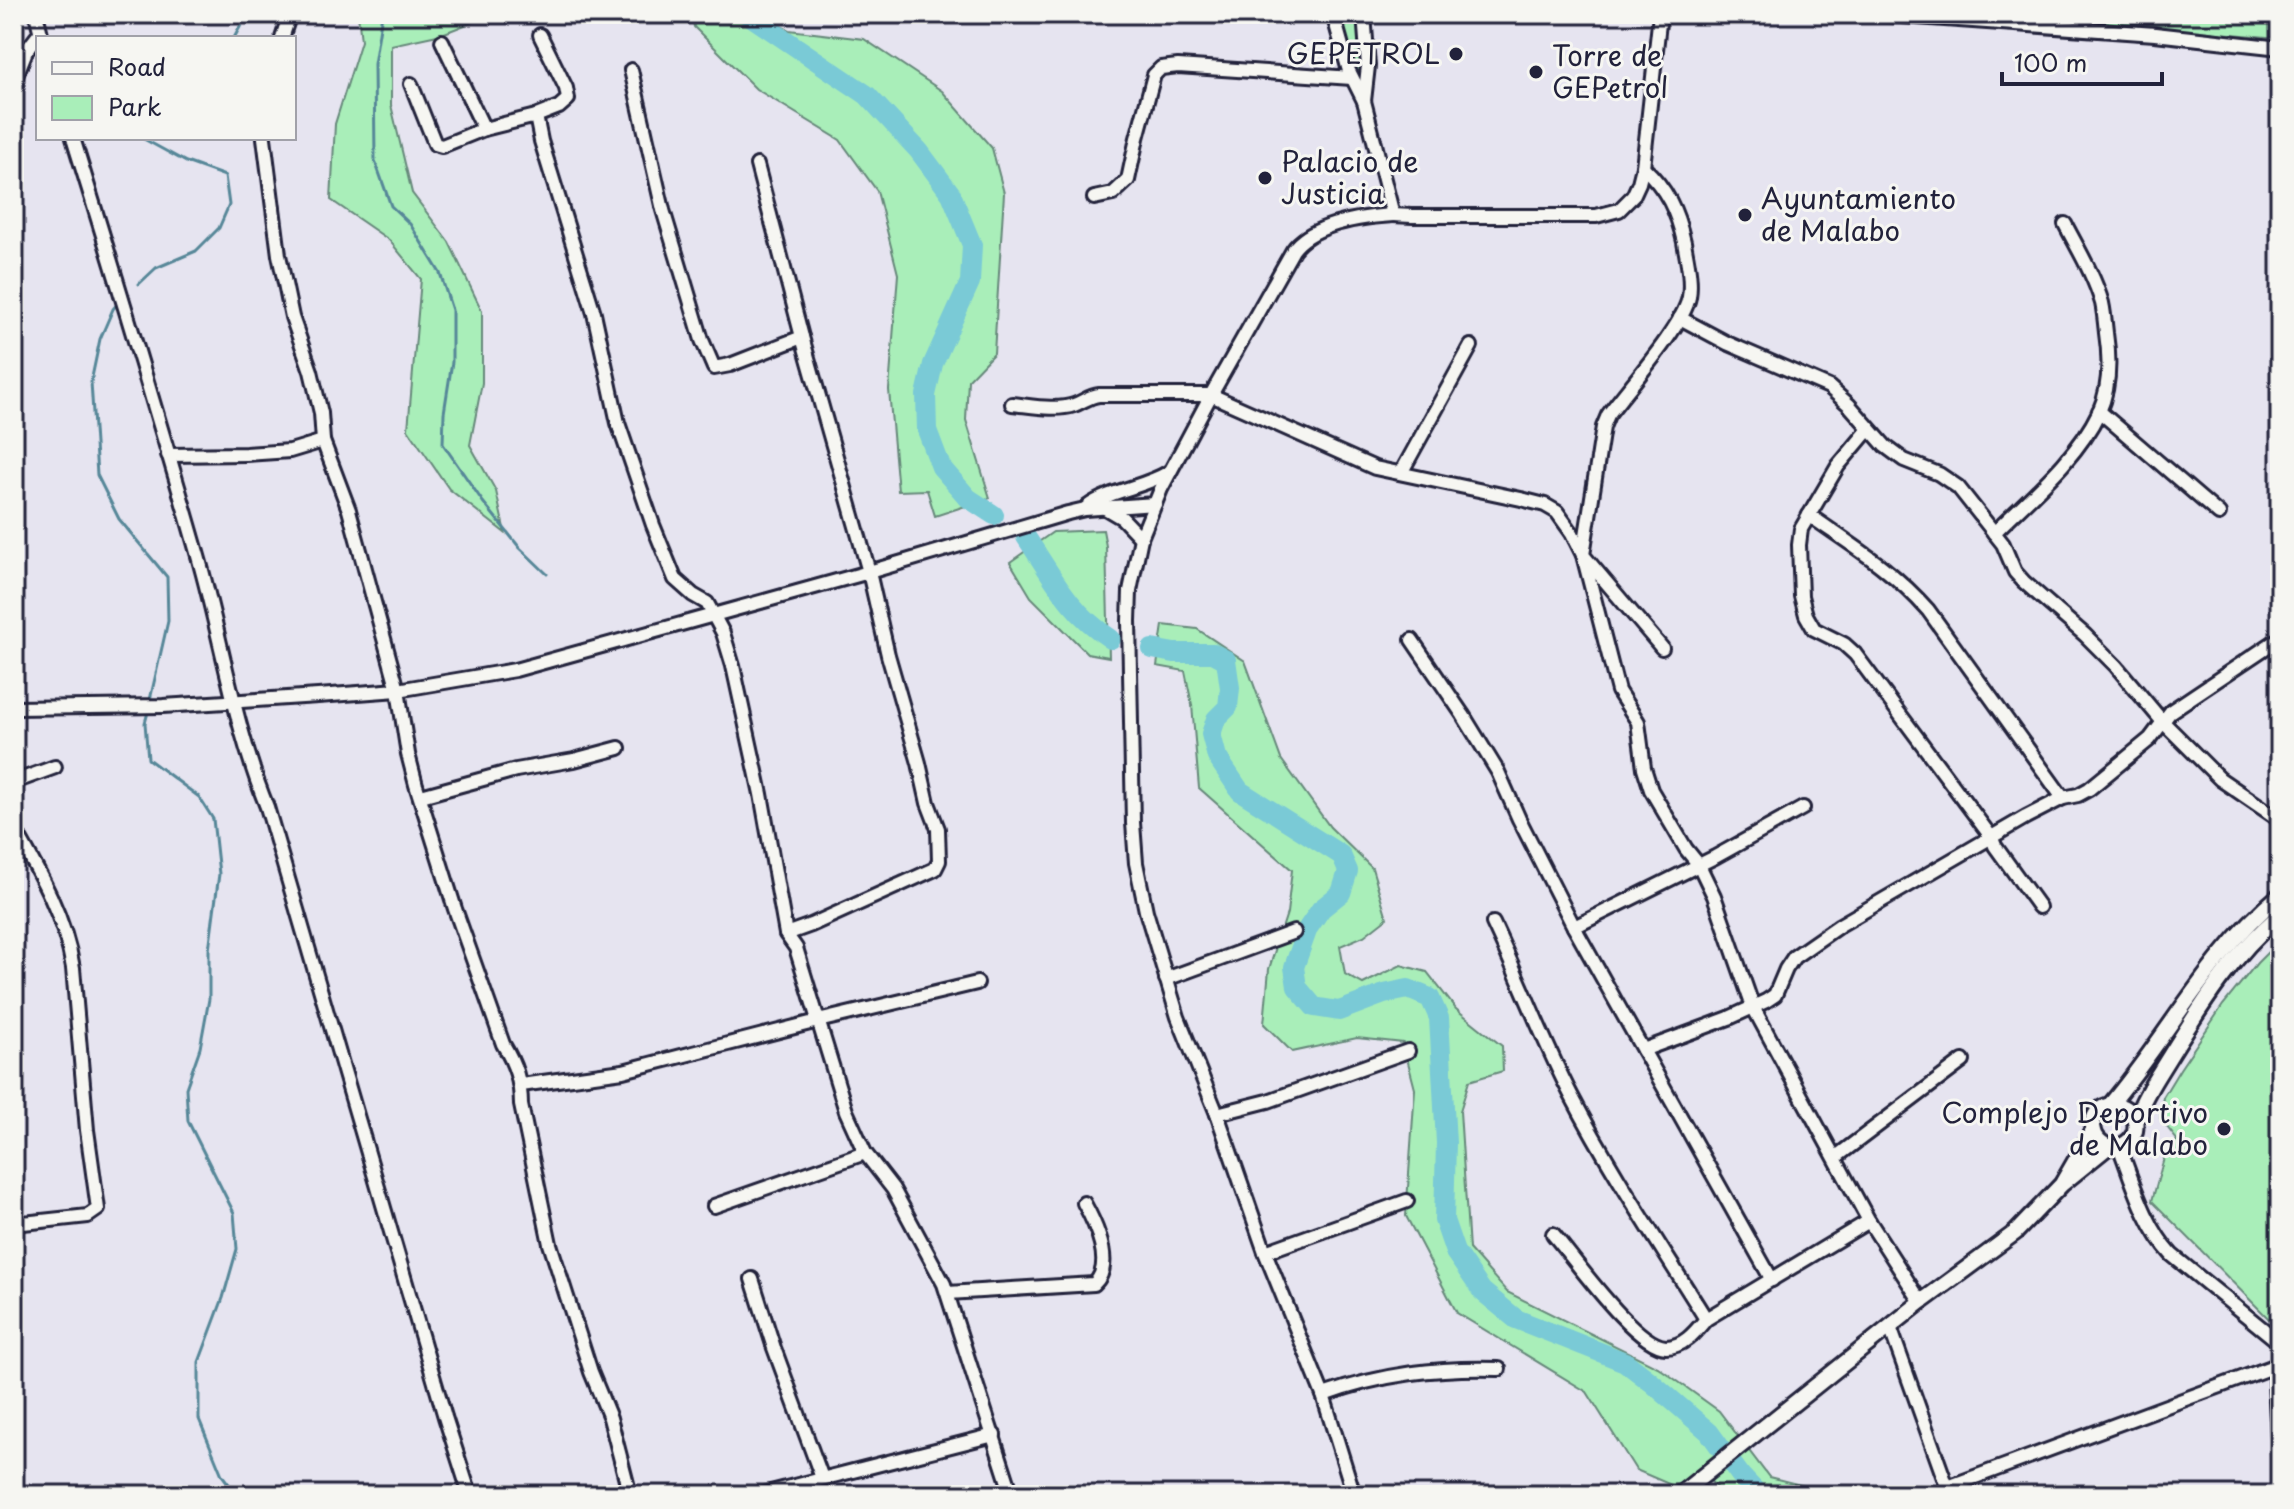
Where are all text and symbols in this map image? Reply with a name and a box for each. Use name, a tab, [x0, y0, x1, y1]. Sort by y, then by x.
place label: GEPETROL	[1287, 31, 1440, 74]
place label: Torre de GEPetrol	[1552, 33, 1668, 108]
legend	[36, 36, 296, 140]
scale bar	[2002, 36, 2162, 86]
text: 100 m	[2014, 44, 2087, 80]
marker: GEPETROL	[1447, 45, 1465, 63]
text: Road	[108, 48, 166, 84]
marker: Torre de GEPetrol	[1527, 63, 1545, 81]
text: Park	[108, 88, 162, 124]
place label: Palacio de Justicia	[1281, 139, 1419, 214]
marker: Palacio de Justicia	[1256, 169, 1274, 187]
place label: Ayuntamiento de Malabo	[1761, 176, 1956, 251]
marker: Ayuntamiento de Malabo	[1736, 206, 1754, 224]
place label: Complejo Deportivo de Malabo	[1941, 1090, 2208, 1165]
marker: Complejo Deportivo de Malabo	[2215, 1120, 2233, 1138]

